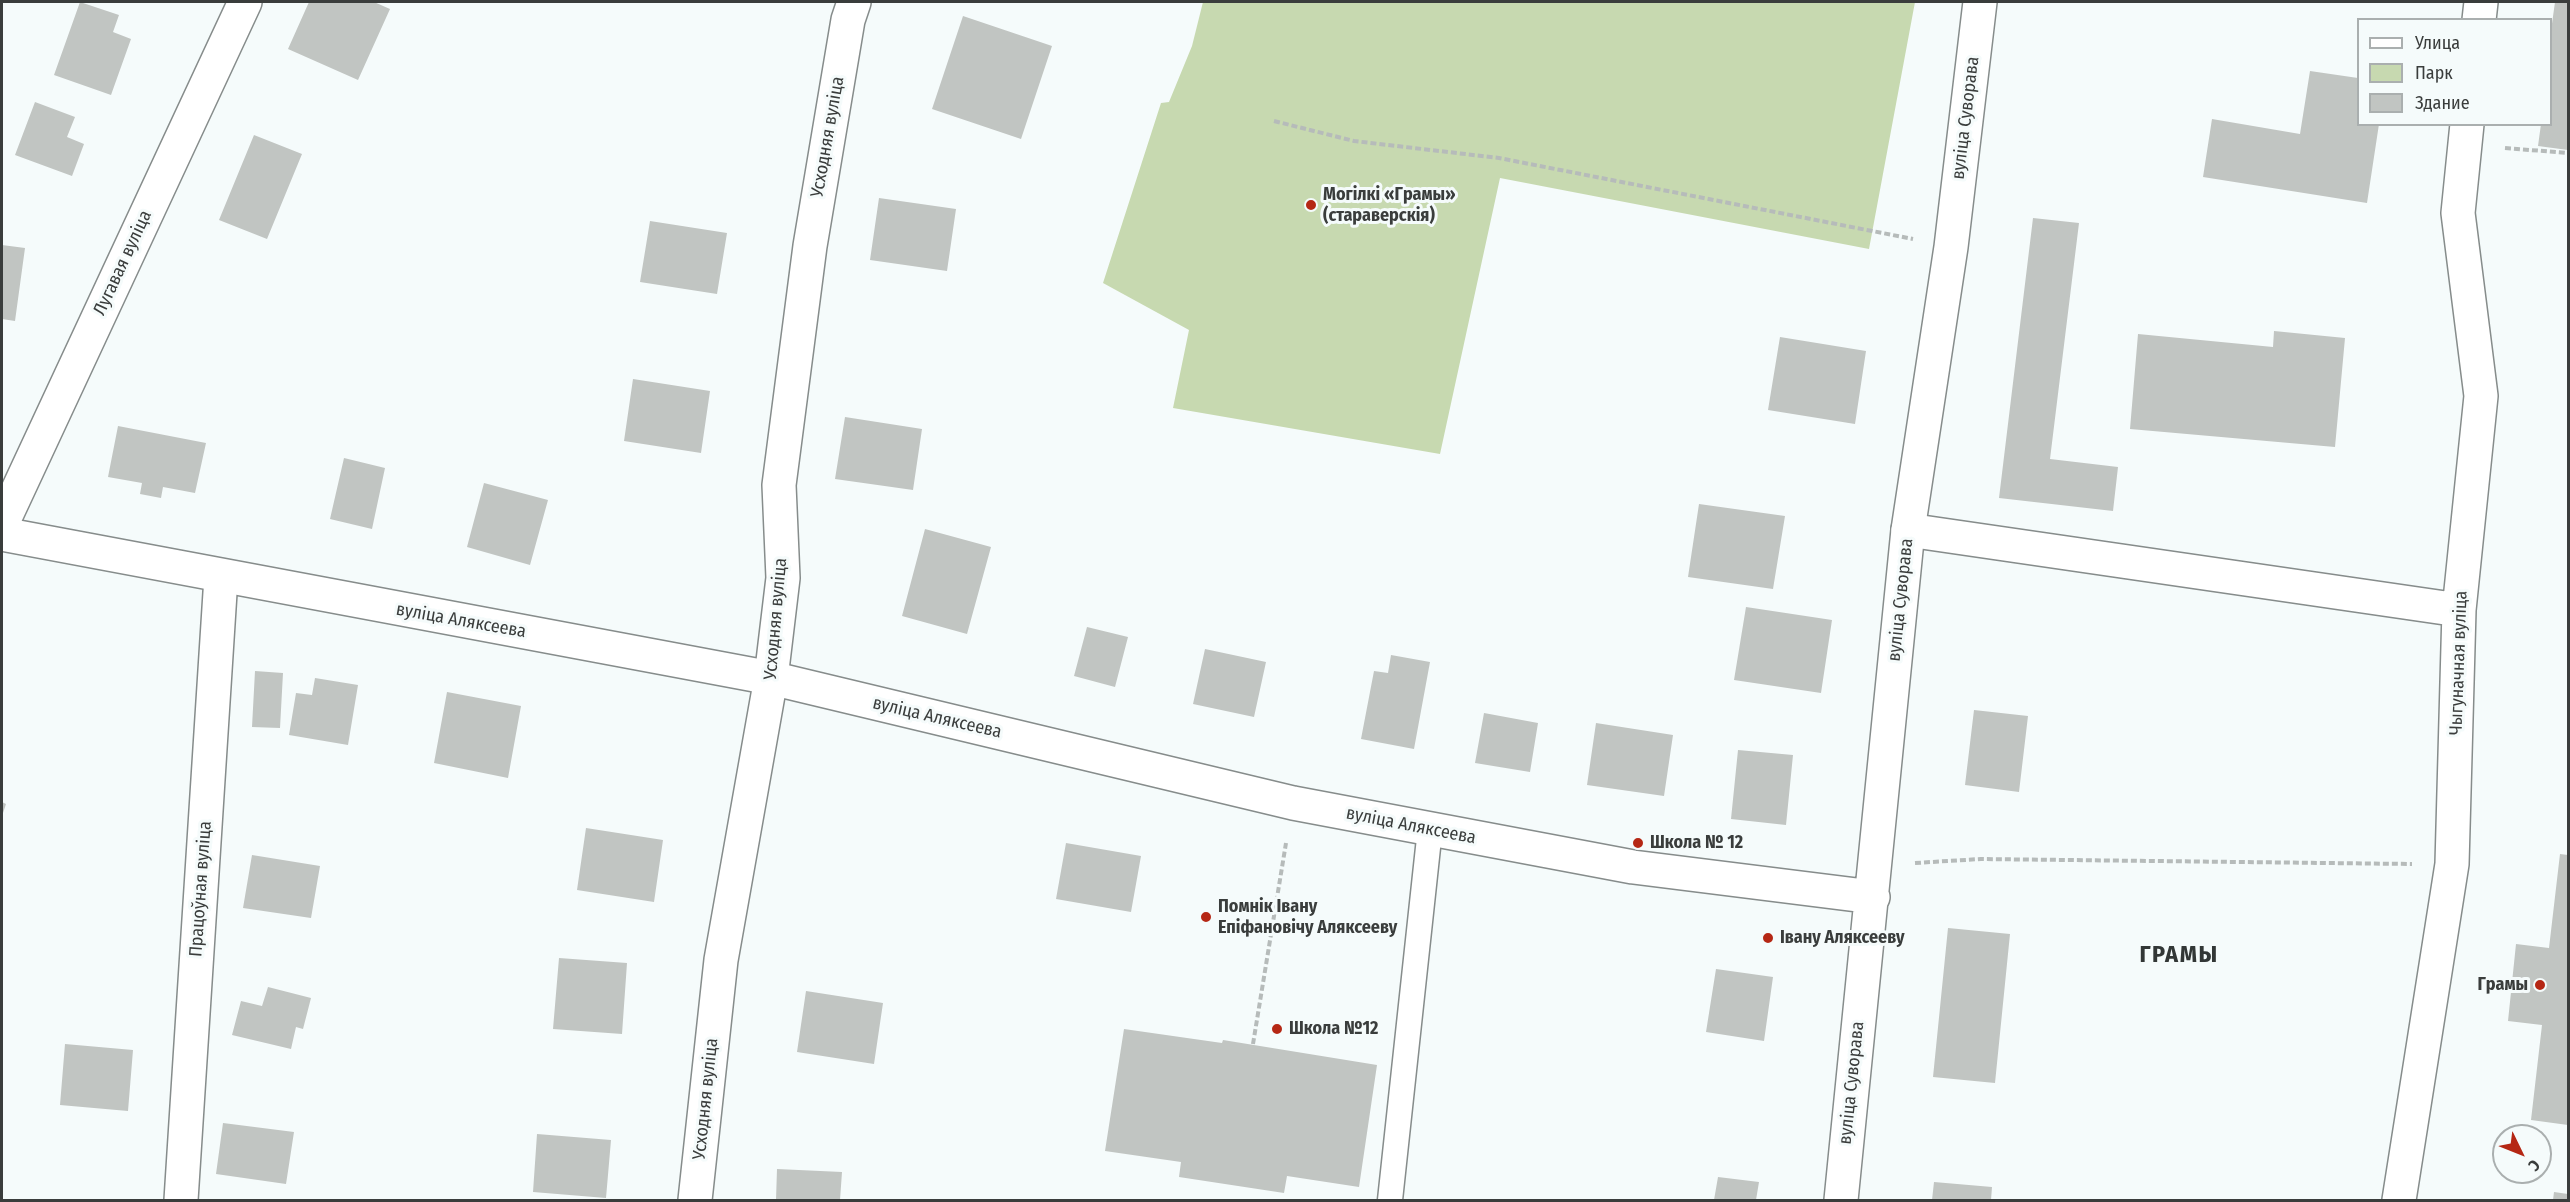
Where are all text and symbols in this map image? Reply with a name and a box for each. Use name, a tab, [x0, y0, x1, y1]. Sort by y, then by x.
legend	[2357, 18, 2552, 126]
text: Улица	[2415, 32, 2460, 54]
street label: вуліца Суворава	[1948, 55, 1984, 181]
text: Парк	[2415, 62, 2453, 84]
street label: Усходняя вуліца	[807, 75, 849, 199]
text: Здание	[2415, 92, 2470, 114]
place label: Могілкі «Грамы» (стараверскія)	[1323, 184, 1456, 226]
marker: Могілкі «Грамы» (стараверскія)	[1304, 198, 1318, 212]
street label: Лугавая вуліца	[89, 207, 157, 319]
street label: вуліца Суворава	[1884, 537, 1918, 663]
street label: Усходняя вуліца	[760, 557, 792, 681]
street label: Чыгуначная вуліца	[2446, 590, 2472, 736]
street label: вуліца Аляксеева	[394, 599, 528, 643]
street label: вуліца Аляксеева	[870, 693, 1004, 743]
street label: вуліца Аляксеева	[1344, 803, 1478, 849]
street label: Працоўная вуліца	[185, 820, 217, 958]
place label: Школа № 12	[1650, 832, 1743, 854]
marker: Школа № 12	[1631, 836, 1645, 850]
place label: Помнік Івану Епіфановічу Аляксееву	[1218, 896, 1397, 938]
marker: Помнік Івану Епіфановічу Аляксееву	[1199, 910, 1213, 924]
place label: Івану Аляксееву	[1780, 927, 1905, 949]
marker: Івану Аляксееву	[1761, 931, 1775, 945]
district label: ГРАМЫ	[2139, 941, 2219, 969]
place label: Грамы	[2478, 974, 2528, 996]
marker: Грамы	[2533, 978, 2547, 992]
place label: Школа №12	[1289, 1018, 1378, 1040]
street label: вуліца Суворава	[1835, 1020, 1869, 1146]
marker: Школа №12	[1270, 1022, 1284, 1036]
street label: Усходняя вуліца	[689, 1037, 723, 1161]
north arrow	[2492, 1124, 2552, 1184]
text: С	[2524, 1156, 2544, 1175]

